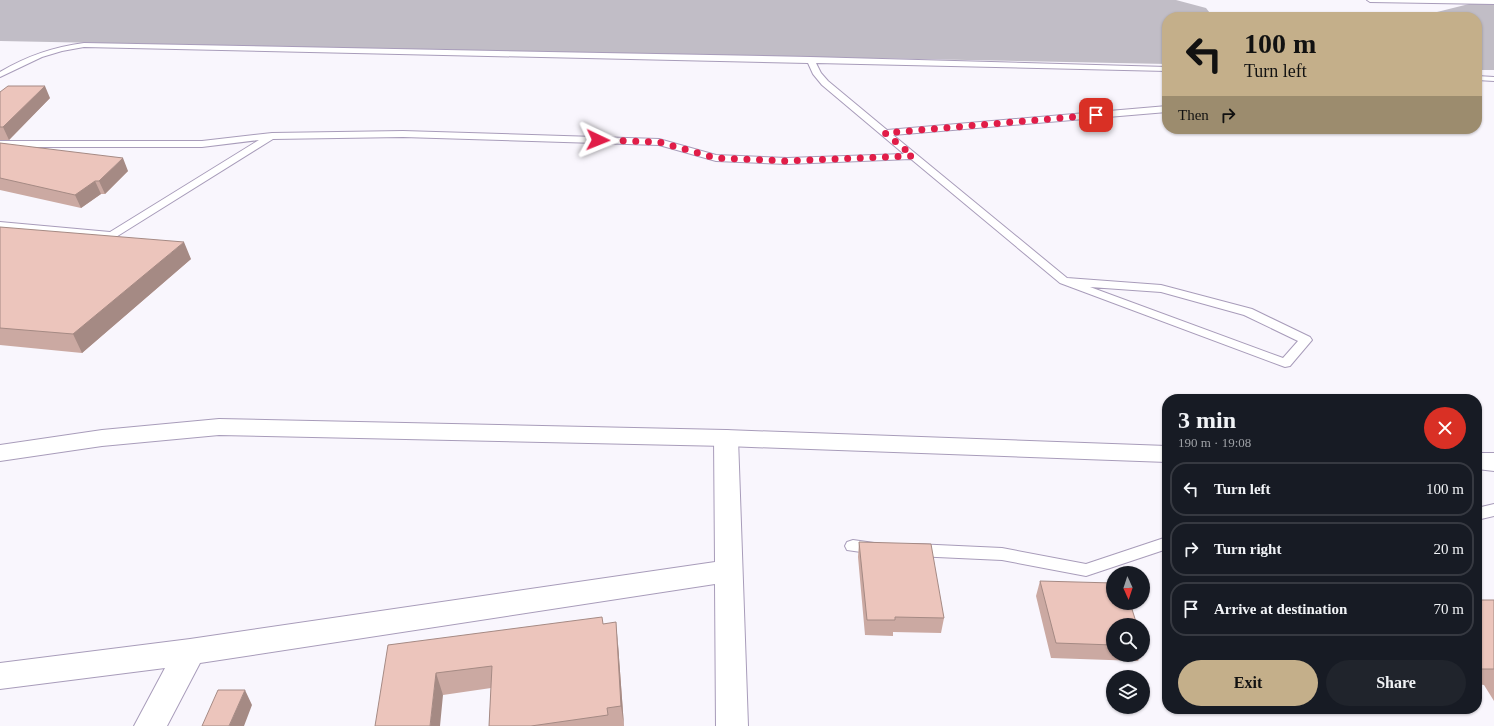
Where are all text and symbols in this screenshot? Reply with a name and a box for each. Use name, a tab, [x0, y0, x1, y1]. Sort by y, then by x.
icon: left	[1178, 28, 1230, 80]
text: 100 m	[1244, 28, 1316, 59]
text: Turn left	[1244, 61, 1307, 81]
pin	[1079, 98, 1113, 132]
icon: arrive	[1085, 104, 1107, 126]
icon: right	[1217, 104, 1239, 126]
text: Then	[1178, 107, 1209, 123]
position arrow	[577, 119, 619, 161]
text: 3 min	[1178, 407, 1236, 433]
button: close	[1424, 407, 1466, 449]
text: 190 m · 19:08	[1178, 435, 1251, 450]
icon: left	[1180, 478, 1202, 500]
text: Turn left	[1214, 481, 1271, 497]
text: 100 m	[1426, 481, 1464, 497]
icon: right	[1180, 538, 1202, 560]
text: Turn right	[1214, 541, 1281, 557]
text: 20 m	[1434, 541, 1464, 557]
north arrow	[1106, 566, 1150, 610]
map controls	[1106, 566, 1150, 714]
icon: arrive	[1180, 598, 1202, 620]
text: Arrive at destination	[1214, 601, 1347, 617]
text: 70 m	[1434, 601, 1464, 617]
button: search	[1106, 618, 1150, 662]
button: Exit	[1178, 660, 1318, 706]
button: Share	[1326, 660, 1466, 706]
button: layers	[1106, 670, 1150, 714]

